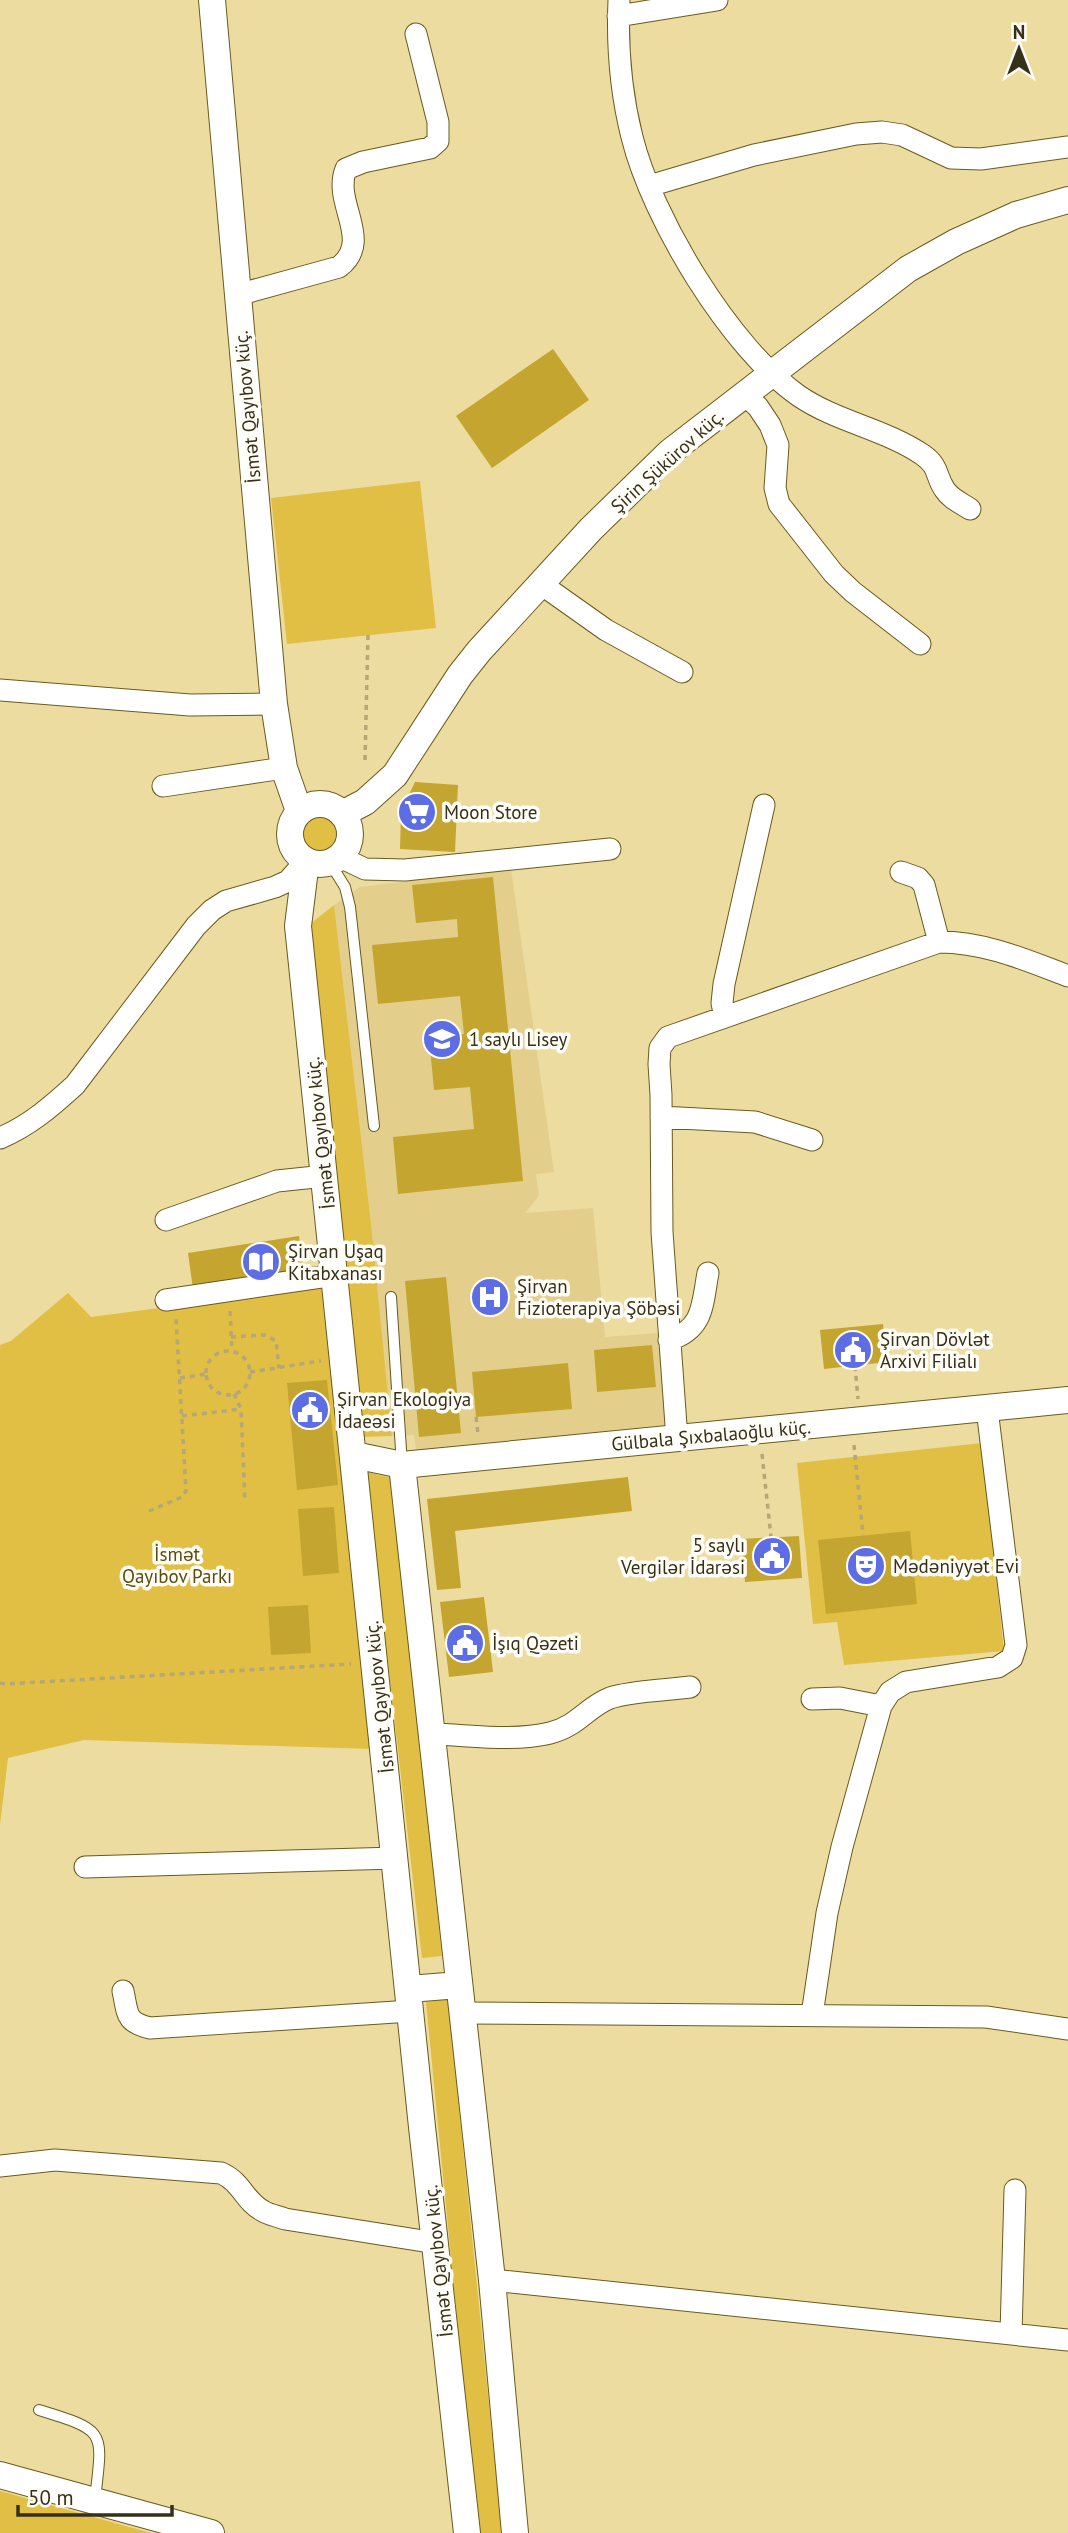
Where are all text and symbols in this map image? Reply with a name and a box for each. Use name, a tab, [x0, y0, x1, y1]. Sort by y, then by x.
north arrow	[984, 14, 1054, 84]
text: N	[1013, 20, 1025, 44]
street label: İsmət Qayıbov küç.	[228, 330, 266, 484]
street label: Şirin Şükürov küç.	[606, 404, 728, 518]
supermarket icon: Moon Store	[396, 791, 438, 833]
place label: Moon Store	[444, 800, 537, 824]
school or university icon: 1 saylı Lisey	[421, 1018, 463, 1060]
place label: 1 saylı Lisey	[469, 1027, 568, 1051]
street label: İsmət Qayıbov küç.	[300, 1056, 340, 1210]
place label: Şirvan Uşaq Kitabxanası	[288, 1239, 384, 1285]
library icon: Şirvan Uşaq Kitabxanası	[240, 1241, 282, 1283]
place label: Şirvan Fizioterapiya Şöbəsi	[517, 1274, 680, 1320]
hospital icon: Şirvan Fizioterapiya Şöbəsi	[469, 1276, 511, 1318]
place label: Şirvan Dövlət Arxivi Filialı	[880, 1327, 990, 1373]
public building icon: Şirvan Dövlət Arxivi Filialı	[832, 1329, 874, 1371]
place label: Şirvan Ekologiya İdaeəsi	[337, 1387, 471, 1433]
public building icon: Şirvan Ekologiya İdaeəsi	[289, 1389, 331, 1431]
street label: Gülbala Şıxbalaoğlu küç.	[610, 1414, 812, 1456]
place label: 5 saylı Vergilər İdarəsi	[620, 1533, 745, 1579]
public building icon: 5 saylı Vergilər İdarəsi	[751, 1535, 793, 1577]
park label: İsmət Qayıbov Parkı	[122, 1542, 232, 1588]
theatre icon: Mədəniyyət Evi	[845, 1545, 887, 1587]
place label: Mədəniyyət Evi	[893, 1554, 1019, 1578]
street label: İsmət Qayıbov küç.	[359, 1620, 399, 1774]
public building icon: İşıq Qəzeti	[444, 1622, 486, 1664]
place label: İşıq Qəzeti	[492, 1631, 579, 1655]
street label: İsmət Qayıbov küç.	[418, 2184, 458, 2338]
scale bar	[18, 2474, 172, 2518]
text: 50 m	[28, 2484, 74, 2511]

